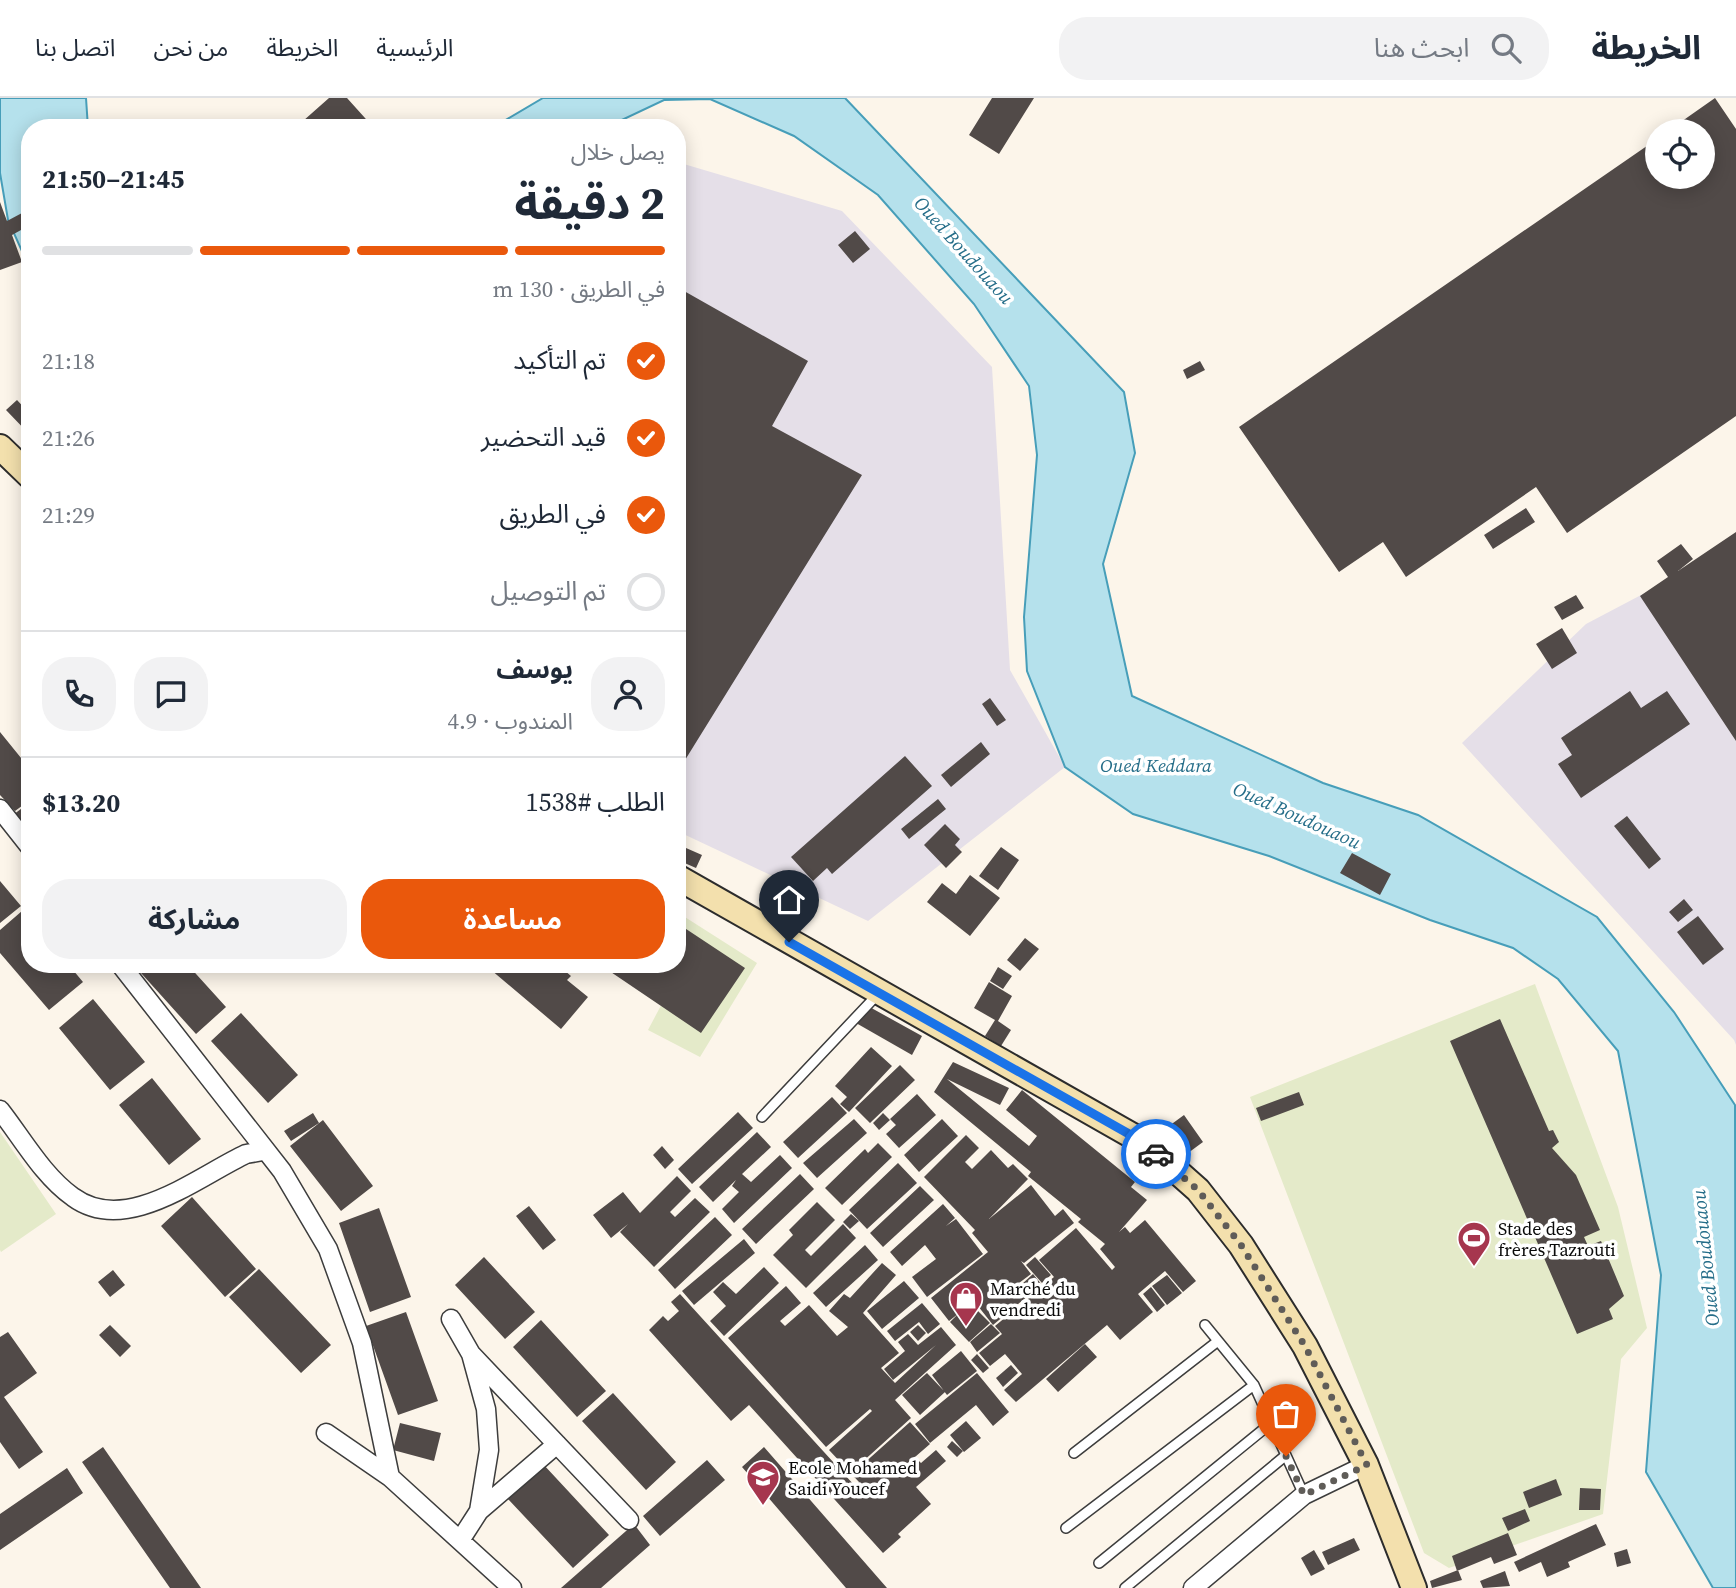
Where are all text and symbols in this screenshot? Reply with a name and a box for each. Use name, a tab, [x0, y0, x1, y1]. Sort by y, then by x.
search box	[1059, 17, 1549, 80]
text: الخريطة	[1591, 25, 1701, 70]
icon: search	[1487, 29, 1525, 67]
text: ابحث هنا	[1374, 30, 1469, 66]
text: اتصل بنا	[35, 31, 115, 64]
text: من نحن	[153, 31, 228, 64]
text: الخريطة	[266, 31, 338, 64]
text: الرئيسية	[376, 31, 454, 64]
map controls	[1645, 119, 1715, 189]
button: locate	[1645, 119, 1715, 189]
text: يصل خلال	[571, 136, 665, 168]
text: 21:45–21:50	[42, 161, 184, 197]
text: 2 دقيقة	[514, 171, 665, 234]
water label: Oued Boudouaou	[908, 190, 1020, 310]
text: في الطريق · 130 m	[493, 273, 665, 305]
text: تم التأكيد	[513, 342, 606, 378]
icon: check	[627, 342, 665, 380]
text: 21:18	[42, 345, 95, 377]
text: قيد التحضير	[481, 419, 606, 455]
icon: check	[627, 419, 665, 457]
text: 21:26	[42, 422, 95, 454]
text: في الطريق	[499, 496, 606, 532]
icon: check	[627, 496, 665, 534]
text: 21:29	[42, 499, 95, 531]
text: تم التوصيل	[490, 573, 606, 609]
text: يوسف	[496, 651, 573, 687]
button: phone	[42, 657, 116, 731]
button: chat	[134, 657, 208, 731]
button: person	[591, 657, 665, 731]
text: المندوب · 4.9	[447, 705, 573, 737]
water label: Oued Keddara	[1100, 752, 1212, 778]
water label: Oued Boudouaou	[1229, 775, 1365, 855]
text: الطلب #1538	[526, 784, 665, 820]
text: $13.20	[42, 785, 120, 821]
pin	[759, 870, 819, 942]
button: مشاركة	[42, 879, 347, 959]
button: مساعدة	[361, 879, 665, 959]
icon: home	[770, 881, 808, 919]
courier	[1121, 1119, 1191, 1189]
icon: car	[1137, 1135, 1175, 1173]
water label: Oued Boudouaou	[1685, 1188, 1725, 1328]
place label: Stade des frères Tazrouti	[1498, 1216, 1616, 1262]
sports icon: Stade des frères Tazrouti	[1455, 1219, 1493, 1268]
place label: Marché du vendredi	[990, 1276, 1076, 1322]
shop icon: Marché du vendredi	[947, 1279, 985, 1328]
pin	[1256, 1384, 1316, 1456]
icon: bag	[1267, 1395, 1305, 1433]
place label: Ecole Mohamed Saidi Youcef	[788, 1455, 917, 1501]
school or university icon: Ecole Mohamed Saidi Youcef	[744, 1458, 782, 1507]

